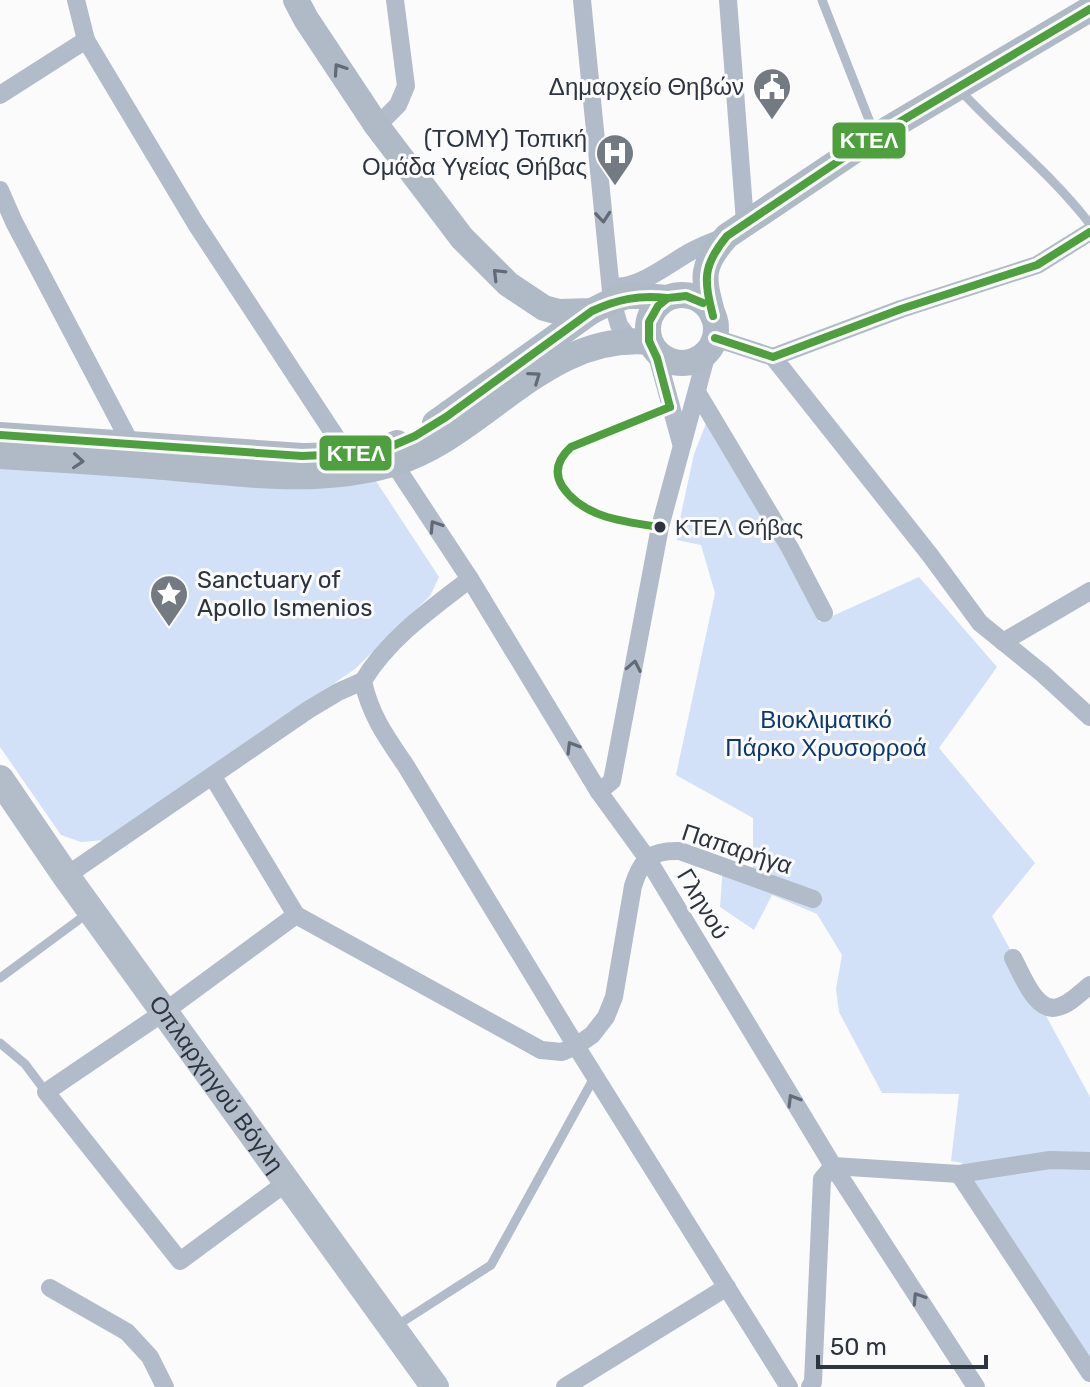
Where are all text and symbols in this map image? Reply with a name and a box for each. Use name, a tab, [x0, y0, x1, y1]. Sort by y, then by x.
one-way arrow	[334, 63, 349, 77]
public building icon: Δημαρχείο Θηβών	[751, 66, 793, 121]
place label: Δημαρχείο Θηβών	[549, 73, 744, 101]
line badge: ΚΤΕΛ	[831, 121, 907, 160]
place label: (ΤΟΜΥ) Τοπική Ομάδα Υγείας Θήβας	[362, 125, 587, 181]
text: ΚΤΕΛ	[840, 127, 899, 154]
hospital icon: (ΤΟΜΥ) Τοπική Ομάδα Υγείας Θήβας	[594, 132, 636, 187]
one-way arrow	[594, 211, 611, 224]
one-way arrow	[493, 269, 507, 283]
one-way arrow	[527, 372, 541, 387]
line badge: ΚΤΕΛ	[318, 434, 393, 472]
text: ΚΤΕΛ	[327, 440, 386, 467]
one-way arrow	[72, 452, 85, 469]
place label: ΚΤΕΛ Θήβας	[675, 514, 803, 541]
marker: ΚΤΕΛ Θήβας	[652, 519, 668, 535]
one-way arrow	[430, 520, 445, 535]
place label: Sanctuary of Apollo Ismenios	[197, 566, 372, 622]
place icon: Sanctuary of Apollo Ismenios	[148, 573, 190, 628]
one-way arrow	[624, 659, 641, 673]
park label: Βιοκλιματικό Πάρκο Χρυσορροά	[725, 706, 927, 762]
one-way arrow	[566, 741, 582, 756]
street label: Παπαρήγα	[678, 818, 796, 880]
street label: Γληνού	[671, 864, 735, 944]
street label: Οπλαρχηγού Βόγλη	[143, 990, 290, 1178]
one-way arrow	[787, 1094, 802, 1109]
one-way arrow	[913, 1292, 928, 1307]
scale bar	[818, 1319, 986, 1369]
text: 50 m	[830, 1333, 887, 1361]

